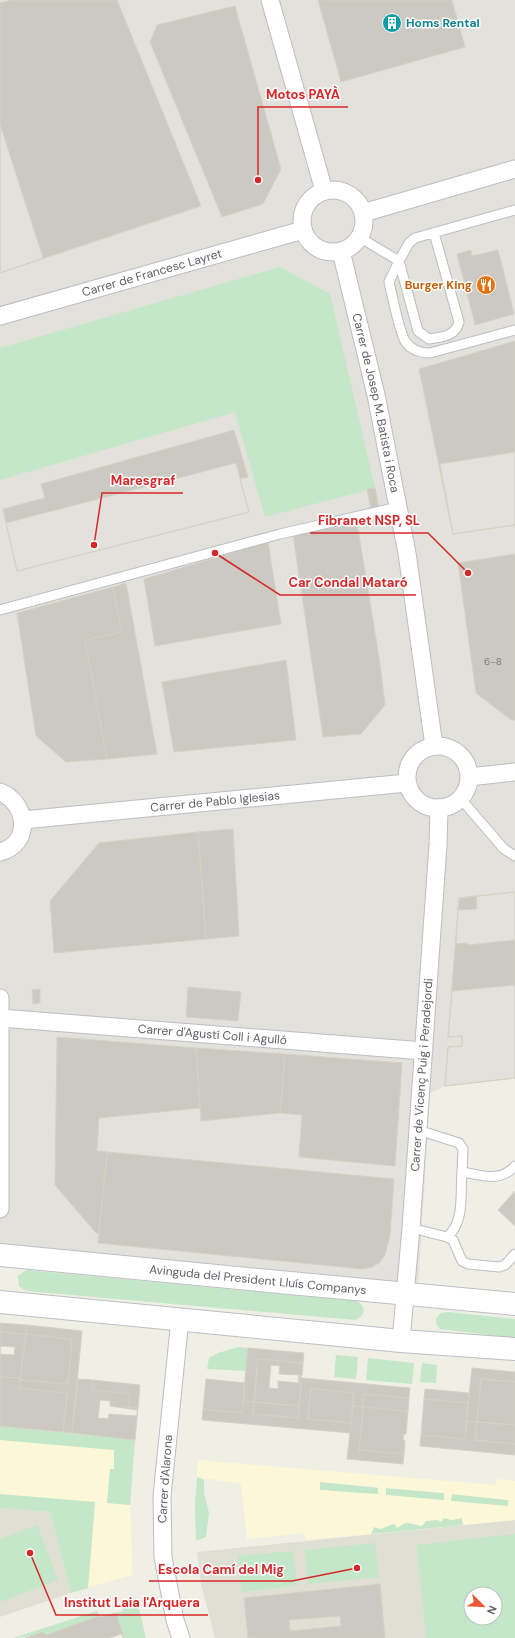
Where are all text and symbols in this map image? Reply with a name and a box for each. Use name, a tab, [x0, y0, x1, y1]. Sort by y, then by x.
building icon: Homs Rental	[381, 12, 403, 34]
place label: Homs Rental	[406, 15, 480, 31]
callout: Motos PAYÀ	[258, 82, 348, 107]
text: Motos PAYÀ	[266, 85, 340, 103]
street label: Carrer de Francesc Layret	[80, 245, 224, 300]
restaurant icon: Burger King	[475, 274, 497, 296]
place label: Burger King	[405, 277, 472, 293]
street label: Carrer de Josep M. Batista i Roca	[348, 312, 403, 494]
callout: Maresgraf	[102, 468, 183, 493]
text: Maresgraf	[111, 472, 175, 489]
callout: Fibranet NSP, SL	[310, 508, 428, 533]
text: Fibranet NSP, SL	[318, 512, 420, 529]
callout: Car Condal Mataró	[280, 570, 416, 595]
text: Car Condal Mataró	[288, 574, 408, 591]
house number: 6-8	[484, 655, 502, 668]
street label: Carrer de Pablo Iglesias	[150, 787, 281, 816]
street label: Carrer de Vicenç Puig i Peradejordi	[407, 978, 437, 1172]
street label: Carrer d'Agustí Coll i Agulló	[137, 1021, 287, 1048]
street label: Avinguda del President Lluís Companys	[149, 1261, 367, 1298]
street label: Carrer d'Alarona	[154, 1434, 176, 1524]
callout: Escola Camí del Mig	[149, 1556, 292, 1581]
text: Escola Camí del Mig	[158, 1561, 284, 1578]
north arrow	[463, 1586, 503, 1626]
callout: Institut Laia l'Arquera	[56, 1590, 208, 1615]
text: Institut Laia l'Arquera	[64, 1594, 200, 1611]
text: N	[484, 1604, 500, 1617]

